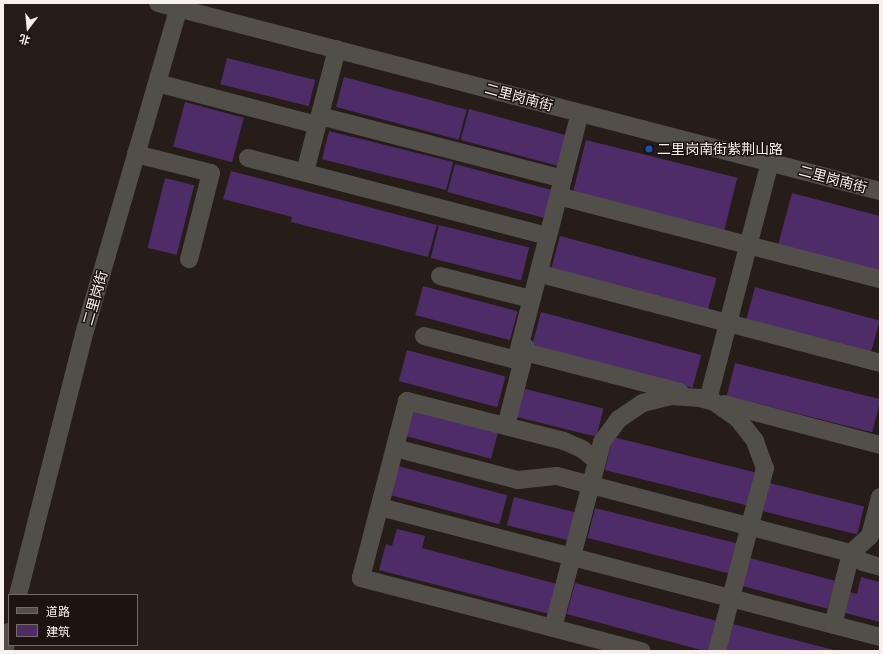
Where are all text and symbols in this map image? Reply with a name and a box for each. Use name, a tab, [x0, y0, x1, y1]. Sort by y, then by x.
north arrow	[8, 8, 48, 48]
text: 北	[17, 31, 32, 49]
street label: 二里岗南街	[483, 80, 555, 114]
place label: 二里岗南街紫荆山路	[657, 141, 783, 157]
marker: 二里岗南街紫荆山路	[644, 144, 654, 154]
street label: 二里岗南街	[797, 162, 869, 196]
street label: 二里岗街	[79, 269, 111, 327]
legend	[8, 594, 138, 646]
text: 道路	[46, 603, 70, 619]
text: 建筑	[46, 623, 70, 639]

